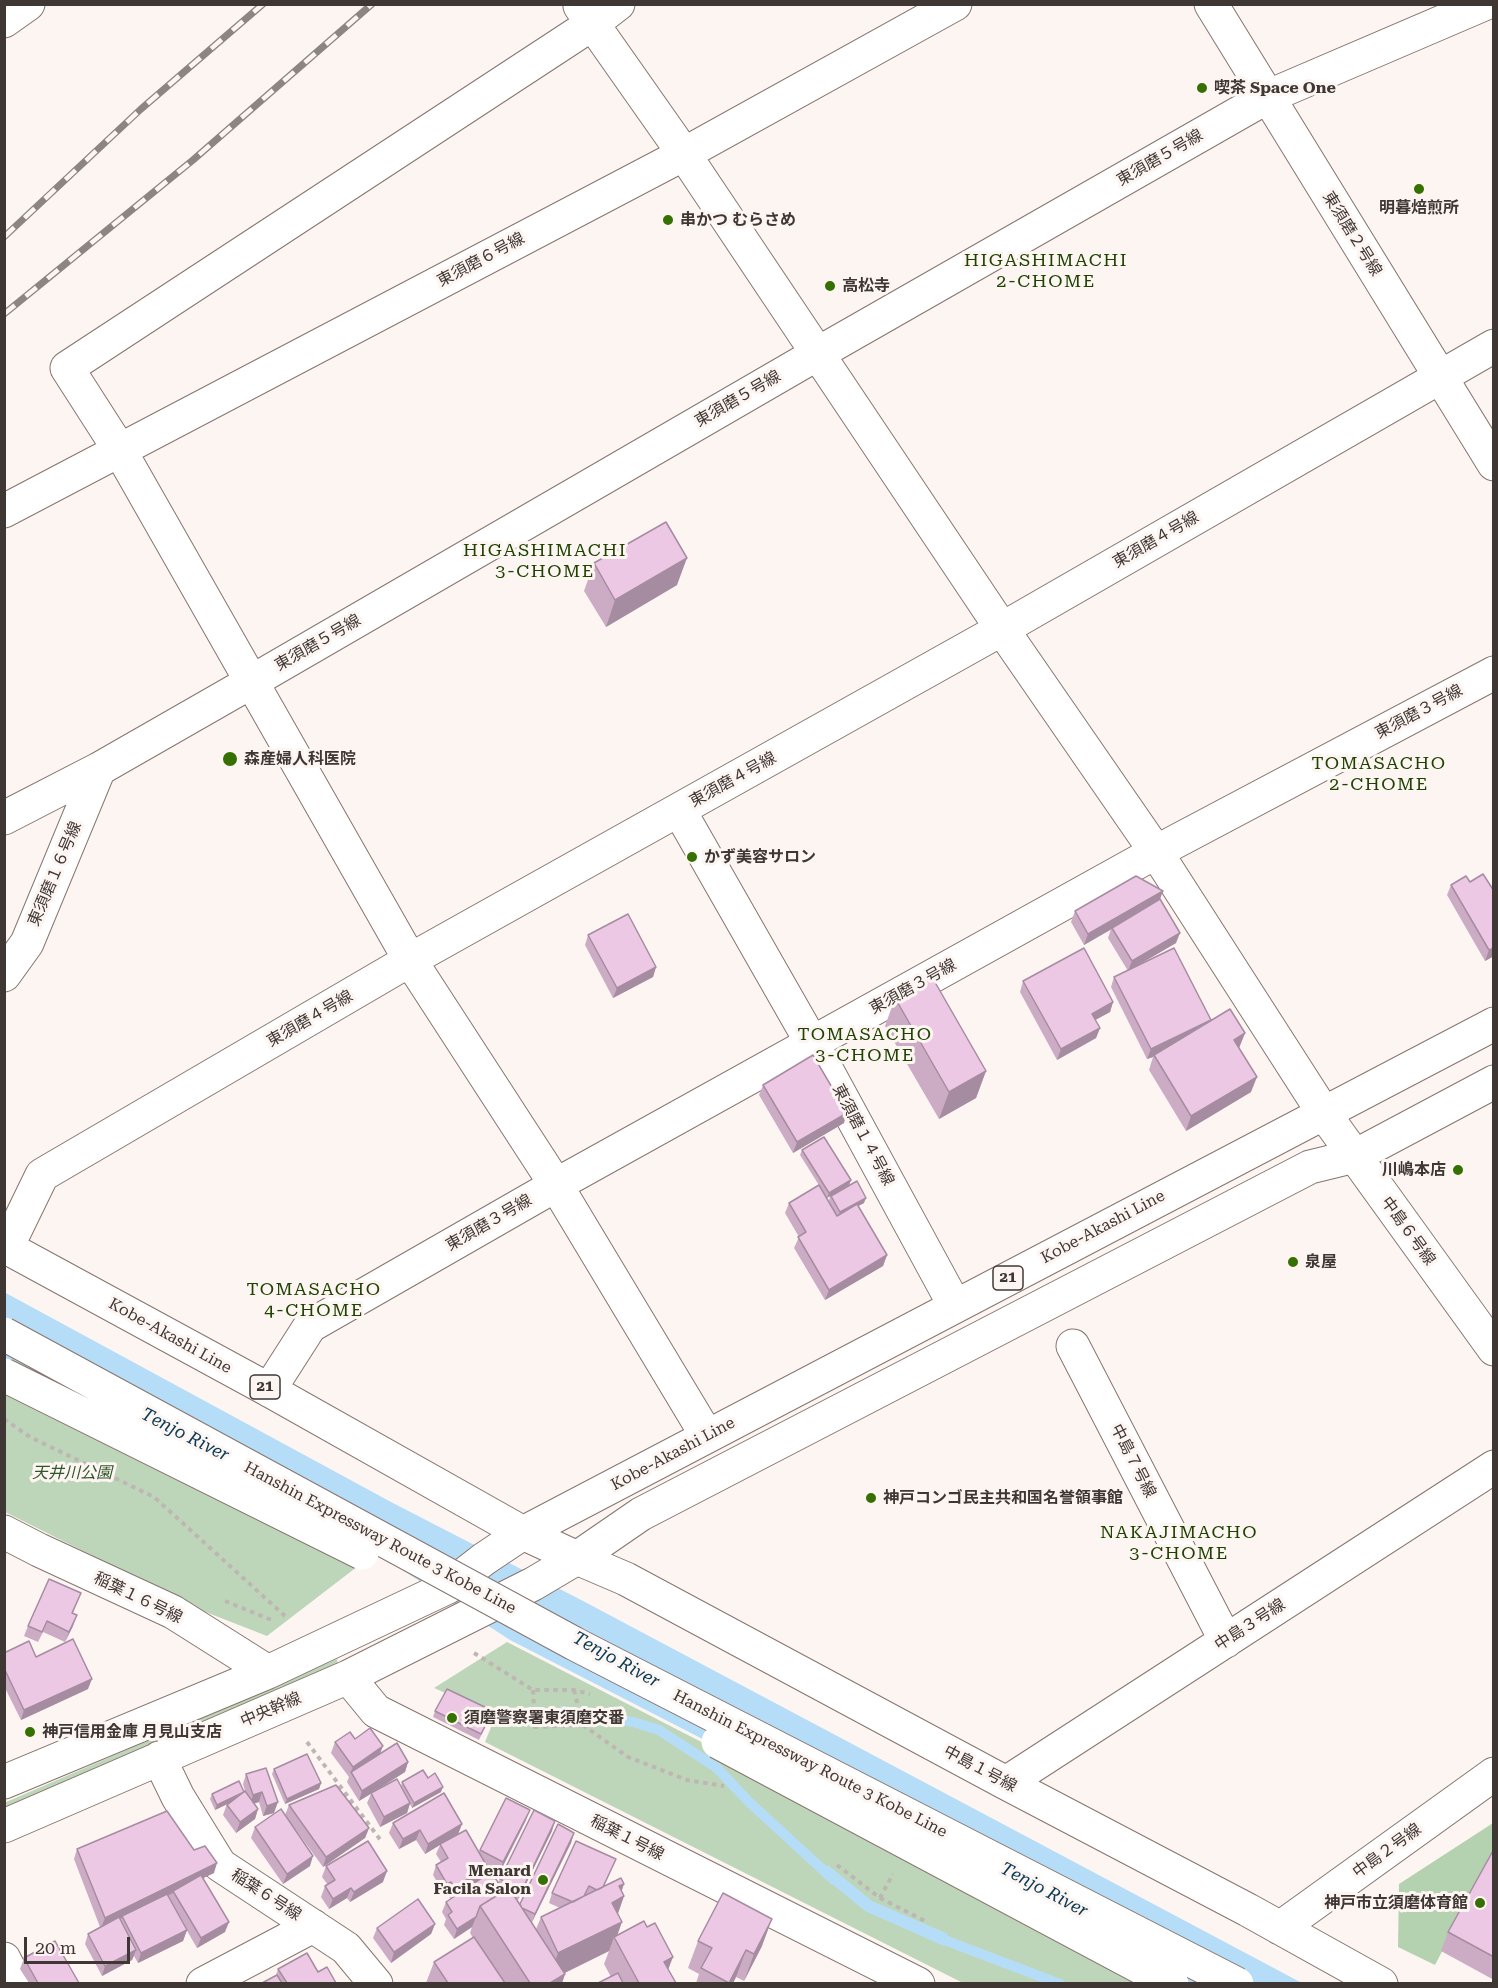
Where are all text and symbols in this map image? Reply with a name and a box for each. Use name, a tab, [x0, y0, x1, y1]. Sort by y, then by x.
place label: 喫茶 Space One	[1214, 78, 1336, 98]
marker: 喫茶 Space One	[1195, 81, 1209, 95]
street label: 東須磨５号線	[1114, 126, 1206, 190]
marker: 明暮焙煎所	[1412, 182, 1426, 196]
street label: 東須磨２号線	[1318, 188, 1386, 280]
place label: 明暮焙煎所	[1379, 198, 1459, 218]
place label: 串かつ むらさめ	[680, 210, 796, 230]
marker: 串かつ むらさめ	[661, 213, 675, 227]
street label: 東須磨６号線	[434, 229, 528, 291]
district label: HIGASHIMACHI 2-CHOME	[964, 250, 1128, 292]
place label: 高松寺	[842, 276, 890, 296]
marker: 高松寺	[823, 279, 837, 293]
street label: 東須磨５号線	[692, 367, 784, 431]
street label: 東須磨４号線	[1110, 508, 1202, 572]
district label: HIGASHIMACHI 3-CHOME	[463, 540, 627, 582]
street label: 東須磨５号線	[272, 611, 364, 675]
street label: 東須磨３号線	[1372, 681, 1466, 743]
street label: 東須磨４号線	[686, 748, 780, 812]
place label: 森産婦人科医院	[244, 749, 356, 769]
marker: 森産婦人科医院	[221, 750, 239, 768]
district label: TOMASACHO 2-CHOME	[1311, 753, 1447, 795]
street label: 東須磨１６号線	[24, 819, 86, 929]
place label: かず美容サロン	[704, 847, 816, 867]
marker: かず美容サロン	[685, 850, 699, 864]
street label: 東須磨３号線	[866, 955, 960, 1019]
street label: 東須磨４号線	[264, 987, 356, 1051]
district label: TOMASACHO 3-CHOME	[797, 1024, 933, 1066]
street label: 東須磨１４号線	[828, 1081, 898, 1189]
place label: 川嶋本店	[1382, 1160, 1446, 1180]
marker: 川嶋本店	[1451, 1163, 1465, 1177]
street label: Kobe-Akashi Line	[1038, 1186, 1168, 1268]
street label: 東須磨３号線	[443, 1191, 535, 1255]
street label: 中島６号線	[1377, 1193, 1439, 1269]
place label: 泉屋	[1305, 1252, 1337, 1272]
marker: 泉屋	[1286, 1255, 1300, 1269]
road number: 21	[993, 1266, 1023, 1290]
district label: TOMASACHO 4-CHOME	[246, 1279, 382, 1322]
street label: Kobe-Akashi Line	[105, 1294, 235, 1378]
road number: 21	[250, 1375, 280, 1399]
water label: Tenjo River	[137, 1404, 233, 1466]
street label: Kobe-Akashi Line	[608, 1413, 738, 1495]
street label: 中島７号線	[1106, 1421, 1160, 1501]
street label: Hanshin Expressway Route 3 Kobe Line	[241, 1458, 519, 1618]
park label: 天井川公園	[32, 1463, 112, 1483]
place label: 神戸コンゴ民主共和国名誉領事館	[883, 1488, 1123, 1508]
marker: 神戸コンゴ民主共和国名誉領事館	[864, 1491, 878, 1505]
district label: NAKAJIMACHO 3-CHOME	[1100, 1522, 1258, 1564]
street label: 稲葉１６号線	[91, 1568, 185, 1628]
street label: 中島３号線	[1211, 1595, 1289, 1655]
water label: Tenjo River	[569, 1627, 663, 1693]
street label: Hanshin Expressway Route 3 Kobe Line	[670, 1686, 950, 1842]
street label: 中央幹線	[238, 1689, 304, 1731]
place label: 須磨警察署東須磨交番	[464, 1708, 624, 1728]
marker: 須磨警察署東須磨交番	[445, 1711, 459, 1725]
place label: 神戸信用金庫 月見山支店	[42, 1722, 222, 1742]
marker: 神戸信用金庫 月見山支店	[23, 1725, 37, 1739]
street label: 中島１号線	[940, 1742, 1020, 1796]
street label: 稲葉１号線	[587, 1811, 667, 1865]
street label: 中島２号線	[1349, 1820, 1425, 1882]
water label: Tenjo River	[996, 1858, 1092, 1922]
place label: Menard Facila Salon	[434, 1861, 531, 1899]
street label: 稲葉６号線	[227, 1865, 305, 1925]
marker: Menard Facila Salon	[536, 1873, 550, 1887]
place label: 神戸市立須磨体育館	[1324, 1893, 1468, 1913]
marker: 神戸市立須磨体育館	[1473, 1896, 1487, 1910]
scale bar	[27, 1925, 134, 1963]
text: 20 m	[35, 1937, 76, 1958]

